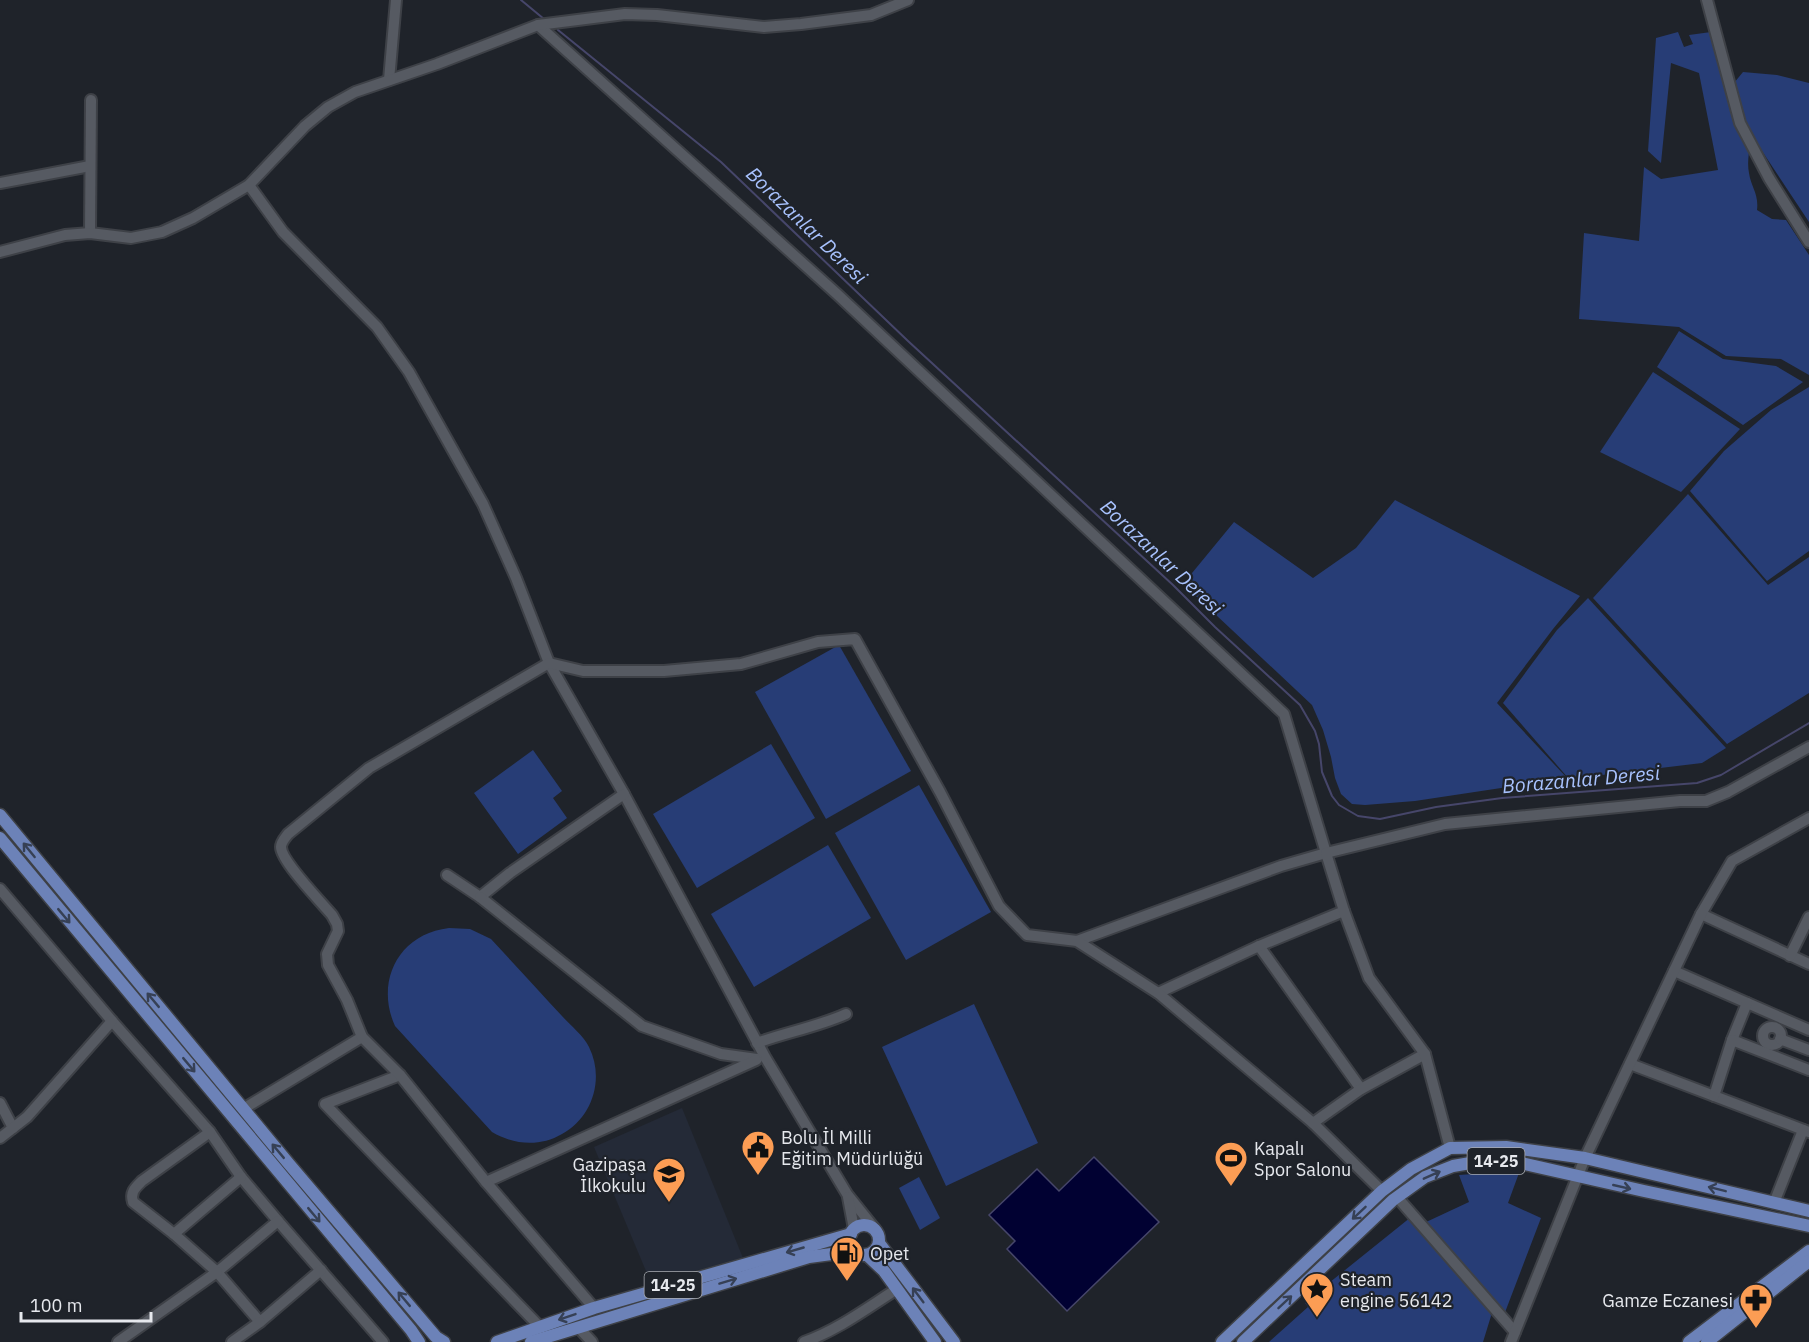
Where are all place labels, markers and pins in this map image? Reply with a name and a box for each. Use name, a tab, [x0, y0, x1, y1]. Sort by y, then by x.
place label: Bolu İl Milli Eğitim Müdürlüğü	[781, 1126, 923, 1170]
public building icon: Bolu İl Milli Eğitim Müdürlüğü	[740, 1129, 776, 1176]
place label: Kapalı Spor Salonu	[1254, 1137, 1351, 1181]
sports icon: Kapalı Spor Salonu	[1213, 1140, 1249, 1187]
place label: Gazipaşa İlkokulu	[573, 1153, 646, 1197]
school or university icon: Gazipaşa İlkokulu	[651, 1156, 687, 1203]
fuel station icon: Opet	[829, 1235, 865, 1282]
place label: Opet	[870, 1242, 909, 1265]
place label: Steam engine 56142	[1340, 1268, 1452, 1312]
place icon: Steam engine 56142	[1299, 1271, 1335, 1318]
pharmacy icon: Gamze Eczanesi	[1738, 1282, 1774, 1329]
place label: Gamze Eczanesi	[1602, 1289, 1733, 1312]

